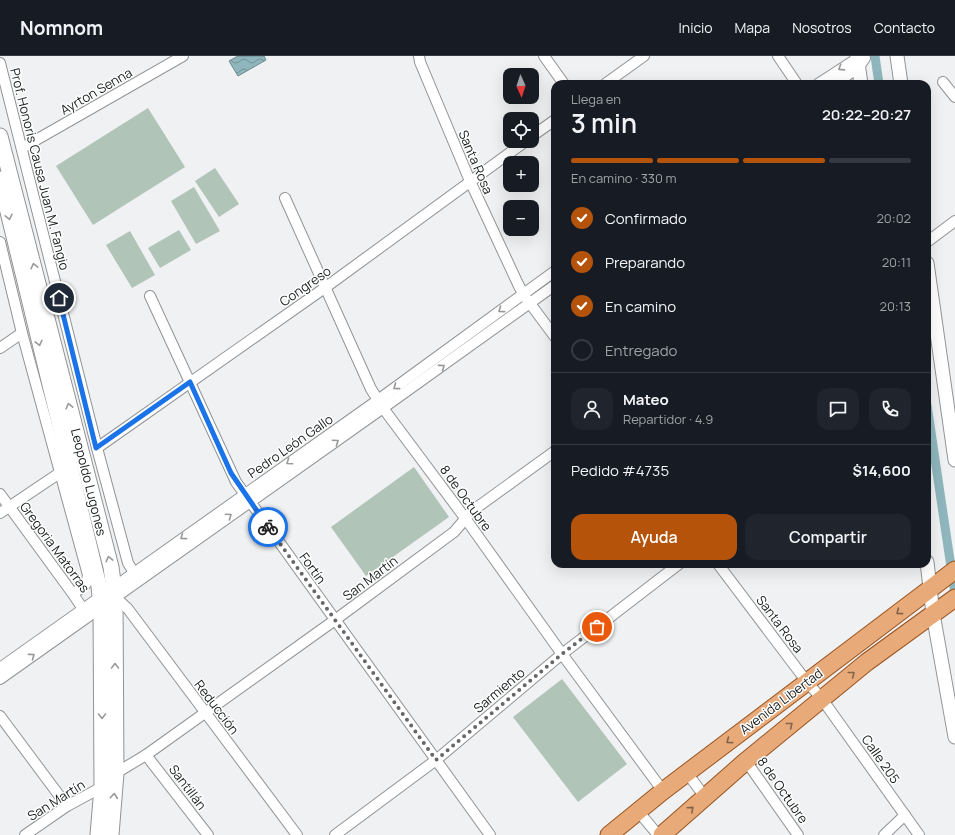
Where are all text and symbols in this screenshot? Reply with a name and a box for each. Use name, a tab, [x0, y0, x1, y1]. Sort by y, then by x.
text: Nomnom	[20, 15, 103, 41]
text: Inicio	[679, 18, 713, 37]
text: Mapa	[735, 18, 770, 37]
text: Nosotros	[792, 18, 852, 37]
text: Contacto	[874, 18, 935, 37]
street label: Ayrton Senna	[57, 63, 135, 119]
one-way arrow	[839, 64, 846, 71]
street label: Prof. Honoris Causa Juan M. Fangio	[6, 66, 74, 272]
north arrow	[503, 68, 539, 104]
map controls	[503, 68, 539, 236]
text: Llega en	[571, 90, 621, 108]
text: 20:22–20:27	[822, 104, 911, 125]
text: 3 min	[571, 105, 637, 141]
button: locate	[503, 112, 539, 148]
street label: Santa Rosa	[454, 127, 498, 197]
button: +	[503, 156, 539, 192]
text: En camino · 330 m	[571, 169, 677, 187]
button: −	[503, 200, 539, 236]
icon: check	[571, 207, 593, 229]
text: Confirmado	[605, 208, 687, 229]
text: 20:02	[876, 209, 911, 227]
one-way arrow	[4, 213, 13, 220]
icon: check	[571, 251, 593, 273]
text: Preparando	[605, 252, 685, 273]
text: 20:11	[882, 253, 911, 271]
street label: Congreso	[276, 262, 335, 310]
one-way arrow	[30, 263, 38, 269]
pin	[42, 281, 76, 315]
icon: home	[48, 287, 70, 309]
icon: check	[571, 295, 593, 317]
text: En camino	[605, 296, 676, 317]
text: 20:13	[880, 297, 911, 315]
one-way arrow	[498, 305, 505, 312]
one-way arrow	[35, 340, 43, 347]
text: Entregado	[605, 340, 677, 361]
one-way arrow	[437, 364, 444, 371]
one-way arrow	[393, 382, 400, 389]
button: person	[571, 388, 613, 430]
button: chat	[817, 388, 859, 430]
button: phone	[869, 388, 911, 430]
text: Mateo	[623, 389, 669, 410]
one-way arrow	[66, 402, 74, 409]
street label: Pedro León Gallo	[244, 410, 337, 482]
text: Repartidor · 4.9	[623, 410, 713, 428]
street label: Leopoldo Lugones	[67, 426, 111, 538]
one-way arrow	[331, 440, 338, 447]
one-way arrow	[287, 457, 294, 464]
text: Pedido #4735	[571, 460, 669, 481]
text: $14,600	[853, 460, 911, 481]
street label: 8 de Octubre	[436, 461, 496, 535]
street label: Gregoria Matorras	[16, 498, 94, 596]
courier	[248, 507, 288, 547]
one-way arrow	[225, 514, 232, 521]
button: Ayuda	[571, 514, 737, 560]
button: Compartir	[745, 514, 911, 560]
icon: bike	[257, 516, 279, 538]
one-way arrow	[181, 532, 188, 539]
street label: Fortín	[296, 549, 330, 587]
street label: San Martín	[339, 551, 401, 605]
one-way arrow	[105, 556, 113, 562]
street label: Santa Rosa	[752, 591, 808, 657]
one-way arrow	[897, 607, 904, 614]
pin	[580, 610, 614, 644]
icon: bag	[586, 616, 608, 638]
one-way arrow	[27, 654, 34, 661]
one-way arrow	[111, 663, 120, 669]
street label: Sarmiento	[470, 663, 529, 717]
street label: Avenida Libertad	[736, 664, 826, 738]
one-way arrow	[848, 672, 855, 679]
street label: Reducción	[191, 676, 243, 738]
one-way arrow	[97, 713, 106, 719]
one-way arrow	[786, 722, 793, 729]
street label: Calle 205	[858, 731, 904, 787]
one-way arrow	[726, 736, 733, 743]
street label: 8 de Octubre	[753, 753, 813, 827]
street label: Santillán	[165, 761, 211, 813]
street label: San Martín	[24, 775, 88, 825]
one-way arrow	[110, 793, 119, 799]
one-way arrow	[687, 807, 694, 814]

